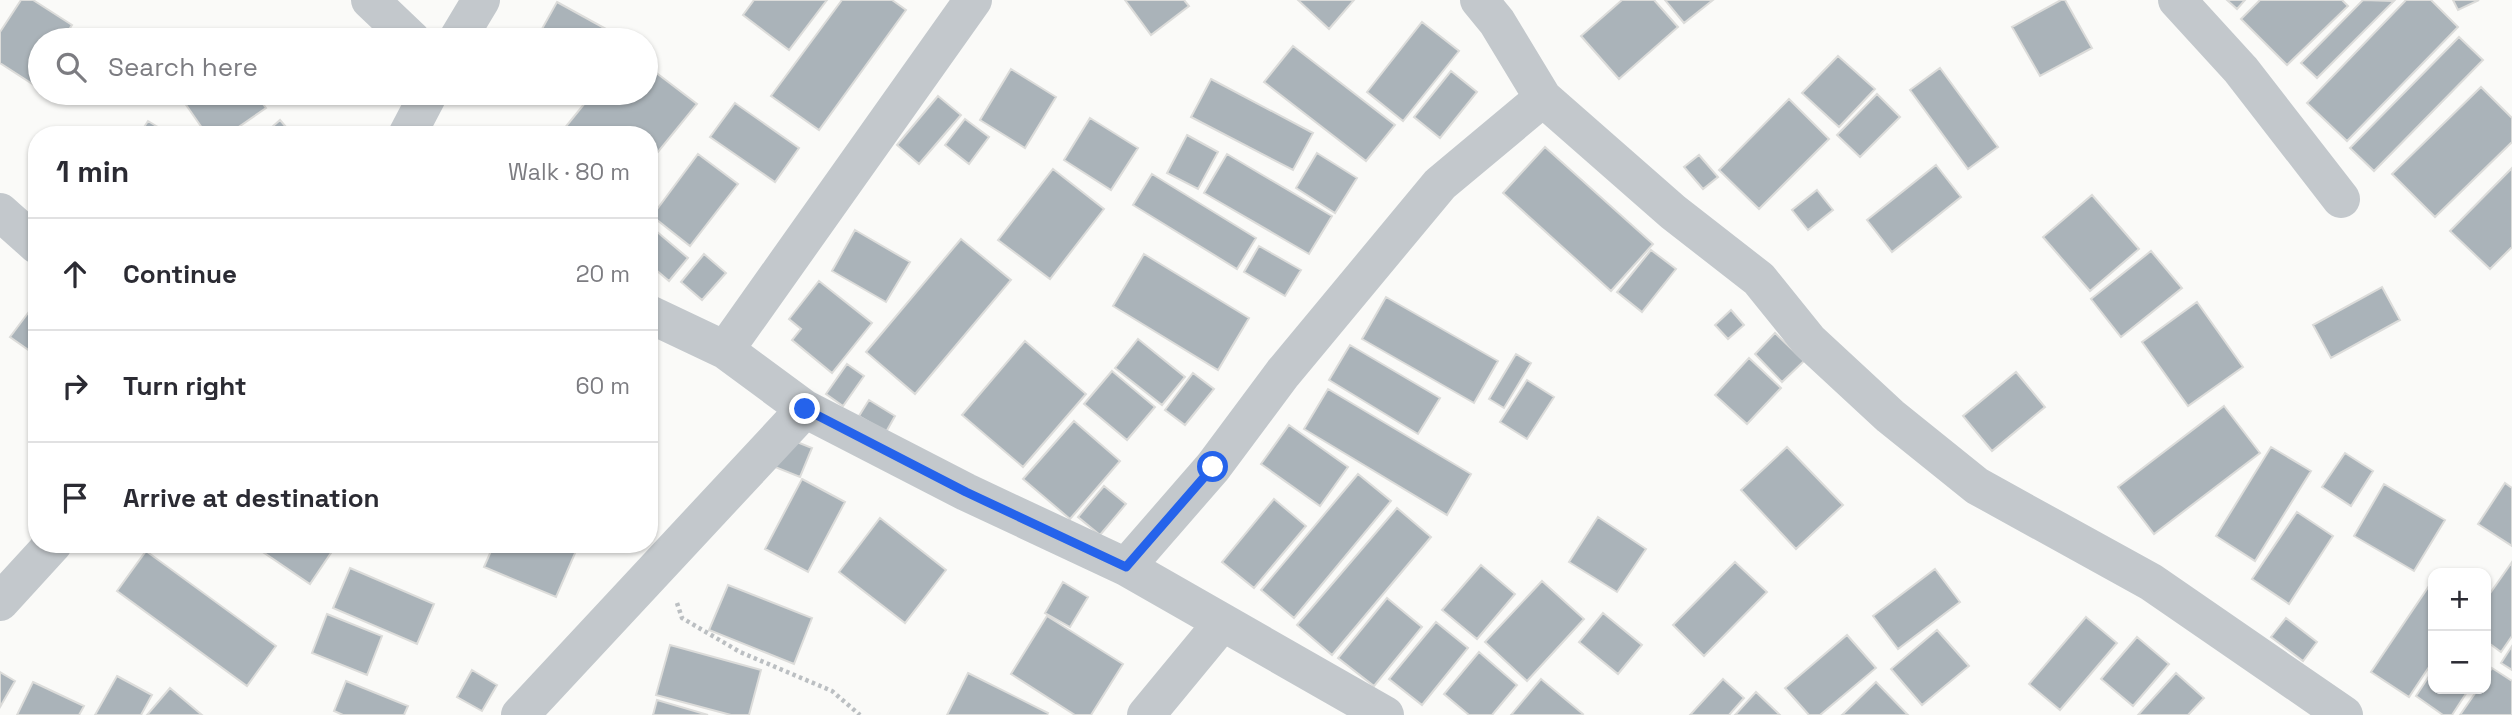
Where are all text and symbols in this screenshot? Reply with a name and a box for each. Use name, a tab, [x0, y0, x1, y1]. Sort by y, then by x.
search box	[28, 28, 658, 105]
icon: search	[52, 48, 90, 86]
text: Search here	[108, 50, 258, 84]
text: 1 min	[56, 152, 129, 191]
text: Walk · 80 m	[508, 157, 630, 187]
icon: ahead	[56, 255, 94, 293]
text: Continue	[123, 257, 237, 291]
text: 20 m	[576, 259, 630, 289]
icon: right	[56, 367, 94, 405]
text: Turn right	[123, 369, 247, 403]
text: 60 m	[575, 371, 630, 401]
route end	[789, 393, 820, 424]
route start	[1197, 451, 1228, 482]
icon: arrive	[56, 479, 94, 517]
text: Arrive at destination	[123, 481, 380, 515]
map controls	[2428, 568, 2491, 694]
button: +	[2428, 568, 2491, 631]
button: −	[2428, 631, 2491, 694]

